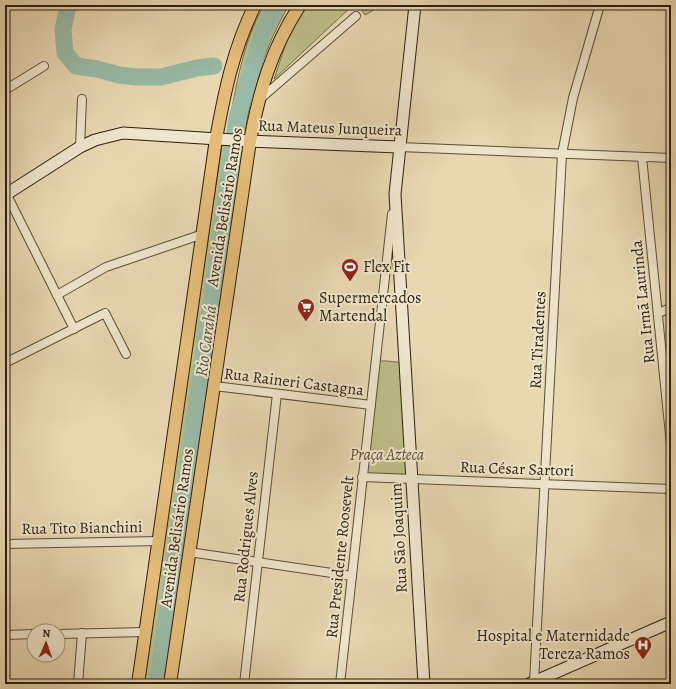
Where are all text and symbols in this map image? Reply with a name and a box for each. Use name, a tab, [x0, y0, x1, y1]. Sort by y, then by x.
street label: Rua Mateus Junqueira	[257, 114, 403, 142]
street label: Avenida Belisário Ramos	[201, 126, 248, 289]
street label: Rua Irmã Laurinda	[626, 239, 660, 365]
place label: Flex Fit	[363, 256, 410, 278]
sports icon: Flex Fit	[340, 257, 360, 282]
place label: Supermercados Martendal	[319, 287, 421, 327]
street label: Rua Tiradentes	[524, 290, 552, 390]
supermarket icon: Supermercados Martendal	[296, 297, 316, 322]
water label: Rio Carahá	[190, 304, 222, 378]
street label: Rua Raineri Castagna	[223, 363, 366, 402]
park label: Praça Azteca	[350, 444, 425, 466]
street label: Avenida Belisário Ramos	[155, 447, 199, 610]
street label: Rua César Sartori	[460, 456, 574, 482]
street label: Rua Rodrigues Alves	[228, 470, 264, 604]
street label: Rua Presidente Roosevelt	[321, 475, 359, 639]
street label: Rua São Joaquim	[385, 482, 413, 594]
street label: Rua Tito Bianchini	[21, 516, 143, 540]
north arrow	[26, 623, 66, 663]
place label: Hospital e Maternidade Tereza Ramos	[476, 625, 630, 665]
text: N	[42, 626, 51, 641]
hospital icon: Hospital e Maternidade Tereza Ramos	[633, 635, 653, 660]

